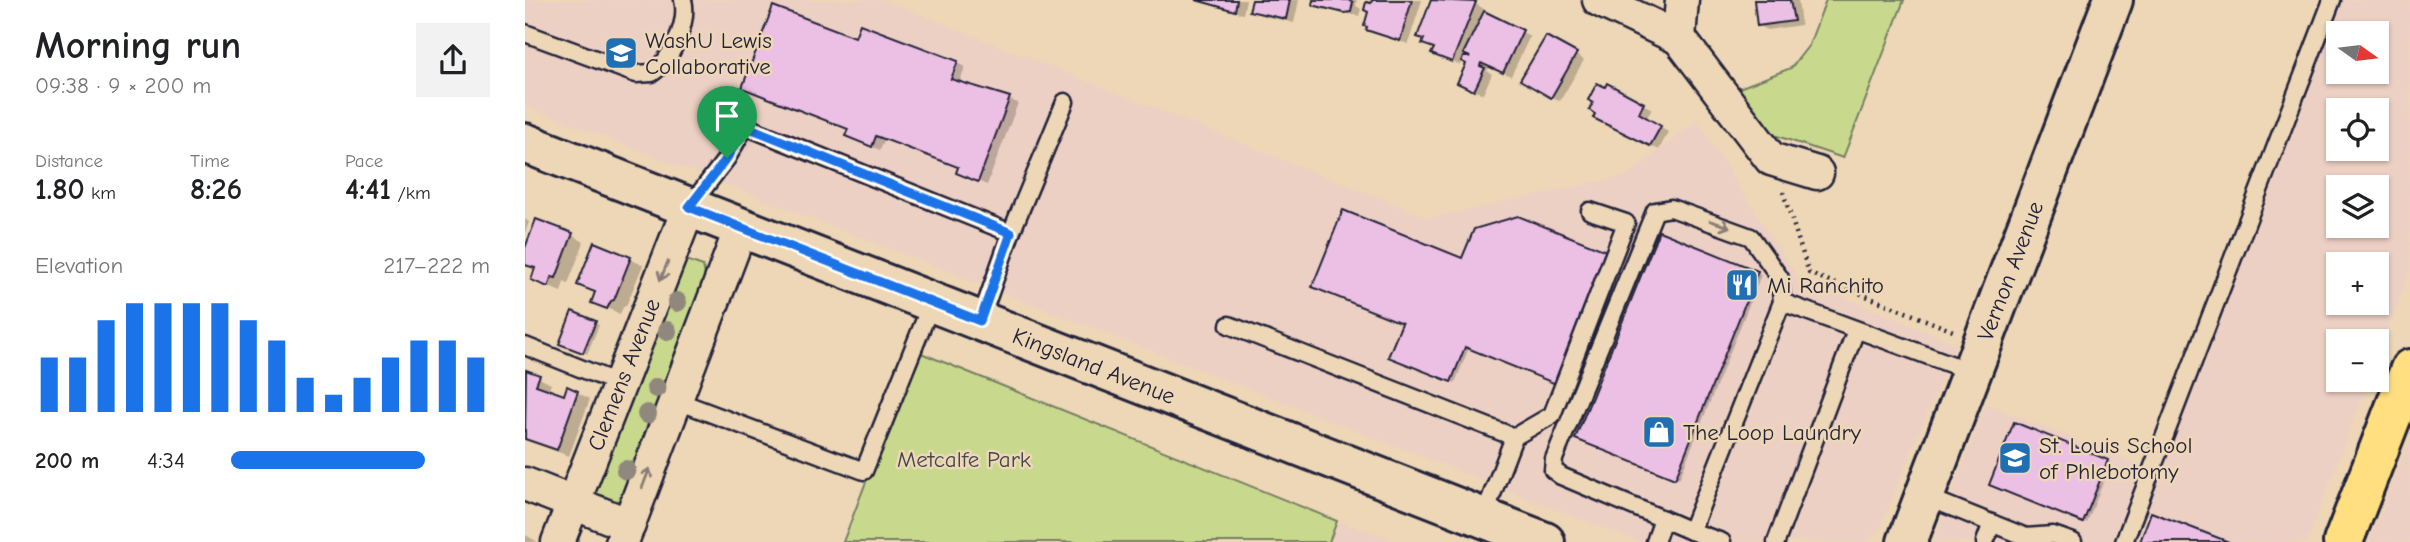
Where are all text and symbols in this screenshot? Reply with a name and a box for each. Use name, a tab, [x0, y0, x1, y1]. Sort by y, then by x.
north arrow	[2326, 21, 2389, 84]
map controls	[2326, 21, 2389, 392]
button: share	[416, 23, 490, 97]
text: Morning run	[35, 24, 241, 68]
place label: WashU Lewis Collaborative	[645, 27, 772, 80]
school or university icon: WashU Lewis Collaborative	[602, 34, 640, 72]
text: 09:38 · 9 × 200 m	[35, 72, 211, 99]
pin	[697, 86, 757, 158]
icon: arrive	[708, 97, 746, 135]
button: locate	[2326, 98, 2389, 161]
text: Distance	[35, 150, 103, 172]
text: Time	[190, 150, 229, 172]
text: Pace	[345, 150, 383, 172]
text: 1.80	[35, 172, 85, 207]
text: 8:26	[190, 172, 242, 207]
text: 4:41	[345, 172, 391, 207]
button: layers	[2326, 175, 2389, 238]
text: km	[85, 182, 116, 204]
text: /km	[391, 182, 431, 204]
street label: Vernon Avenue	[1972, 198, 2049, 345]
one-way arrow	[1709, 218, 1731, 231]
text: Elevation	[35, 252, 123, 279]
text: 217–222 m	[383, 252, 490, 279]
button: +	[2326, 252, 2389, 315]
one-way arrow	[657, 259, 670, 281]
restaurant icon: Mi Ranchito	[1723, 266, 1761, 304]
place label: Mi Ranchito	[1767, 272, 1884, 299]
street label: Clemens Avenue	[582, 294, 666, 455]
street label: Kingsland Avenue	[1009, 322, 1179, 410]
button: −	[2326, 329, 2389, 392]
shop icon: The Loop Laundry	[1640, 413, 1678, 451]
place label: The Loop Laundry	[1683, 419, 1862, 446]
place label: St. Louis School of Phlebotomy	[2039, 432, 2192, 485]
school or university icon: St. Louis School of Phlebotomy	[1996, 439, 2034, 477]
park label: Metcalfe Park	[897, 446, 1031, 473]
text: 200 m	[35, 447, 99, 474]
text: 4:34	[147, 447, 185, 474]
one-way arrow	[641, 468, 654, 490]

